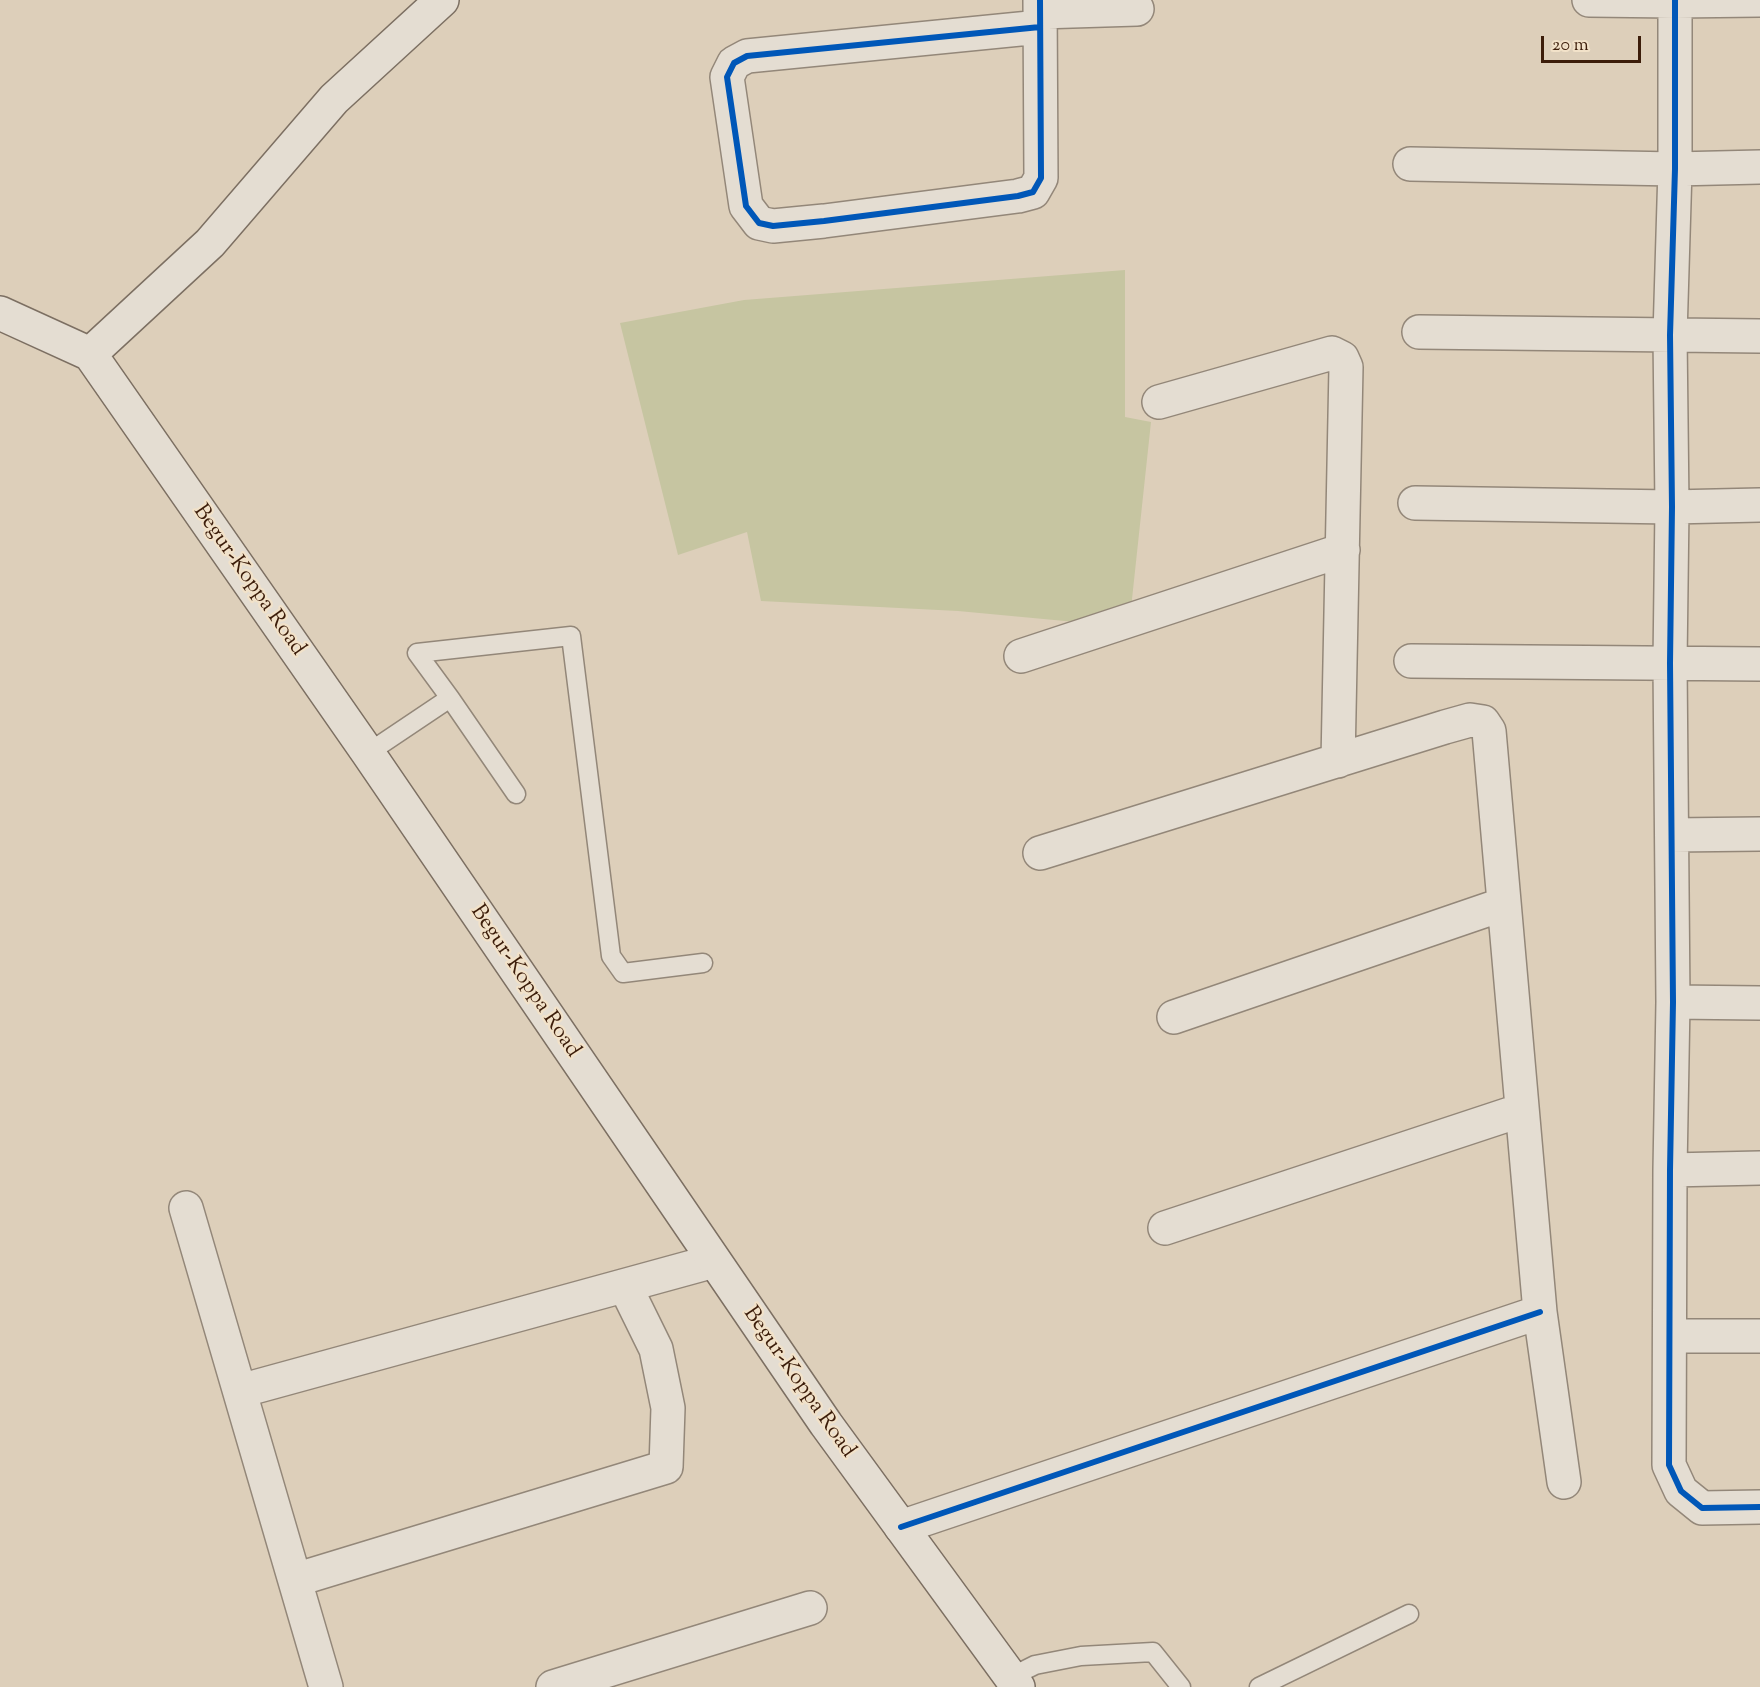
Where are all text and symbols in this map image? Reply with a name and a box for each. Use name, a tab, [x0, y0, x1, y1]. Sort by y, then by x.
scale bar	[1544, 24, 1644, 62]
text: 20 m	[1552, 33, 1589, 59]
street label: Begur-Koppa Road	[186, 500, 310, 662]
street label: Begur-Koppa Road	[463, 901, 585, 1063]
street label: Begur-Koppa Road	[736, 1302, 860, 1464]

